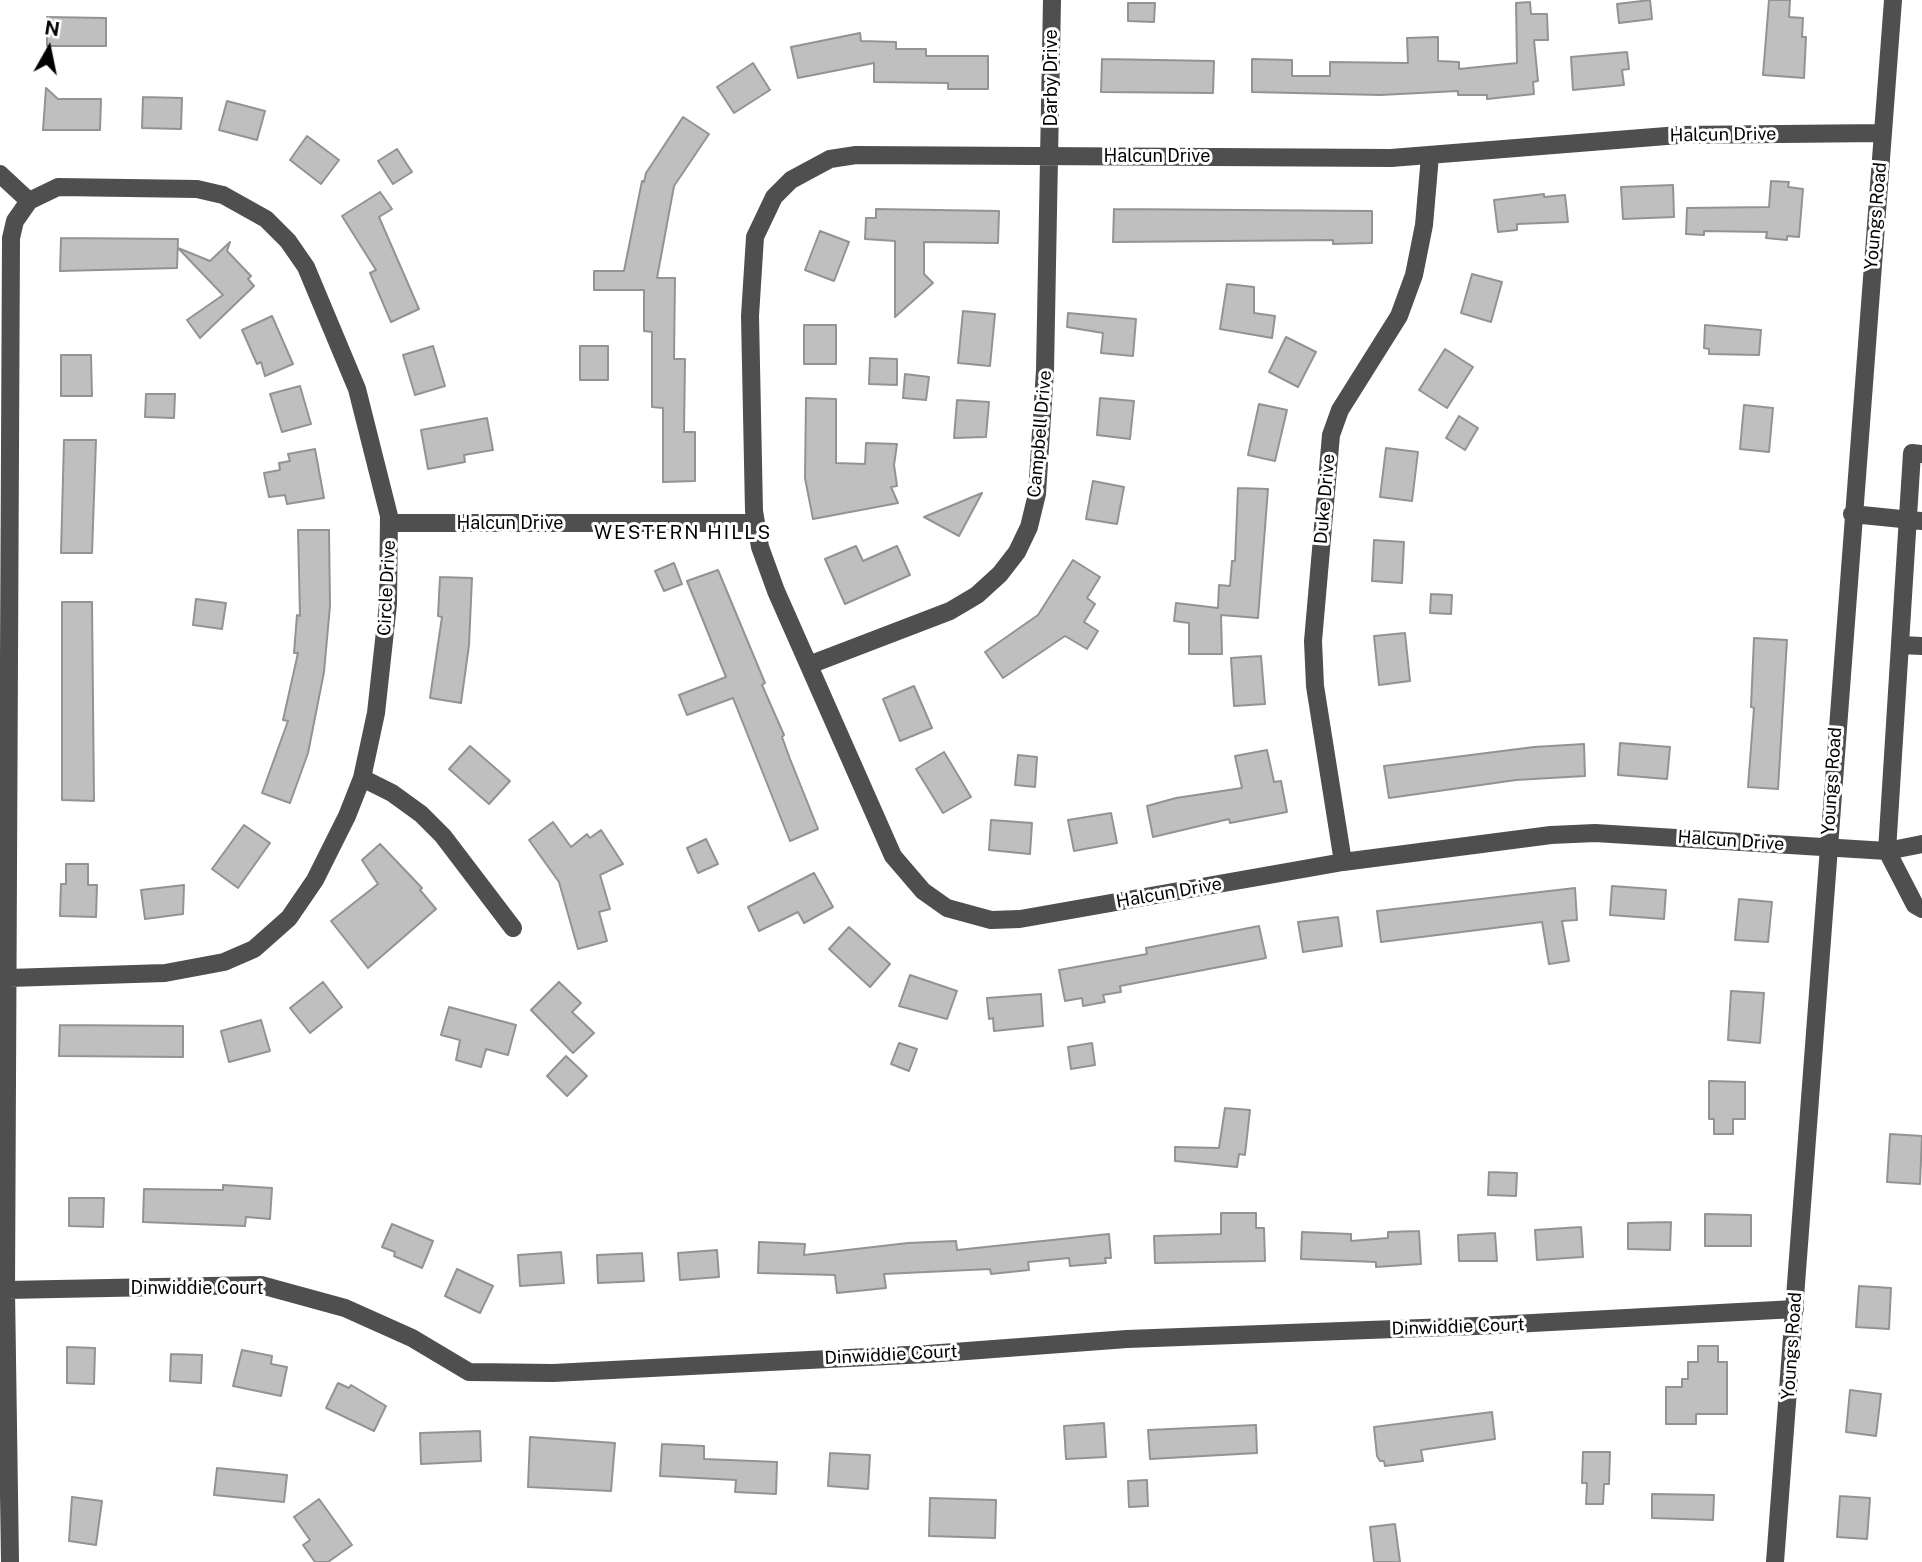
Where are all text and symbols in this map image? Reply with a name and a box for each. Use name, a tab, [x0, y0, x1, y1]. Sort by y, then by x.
north arrow	[14, 14, 84, 84]
text: N	[43, 16, 61, 40]
street label: Darby Drive	[1040, 29, 1062, 127]
street label: Halcun Drive	[1669, 123, 1777, 147]
street label: Halcun Drive	[1104, 145, 1210, 167]
street label: Youngs Road	[1861, 161, 1891, 271]
street label: Campbell Drive	[1024, 370, 1056, 498]
street label: Duke Drive	[1310, 453, 1340, 545]
street label: Halcun Drive	[457, 512, 563, 534]
district label: WESTERN HILLS	[596, 522, 770, 544]
street label: Circle Drive	[374, 539, 400, 637]
street label: Youngs Road	[1817, 726, 1847, 836]
street label: Halcun Drive	[1677, 827, 1785, 855]
street label: Halcun Drive	[1115, 873, 1223, 913]
street label: Dinwiddie Court	[130, 1277, 264, 1299]
street label: Youngs Road	[1777, 1291, 1807, 1401]
street label: Dinwiddie Court	[1391, 1314, 1525, 1340]
street label: Dinwiddie Court	[824, 1341, 958, 1369]

